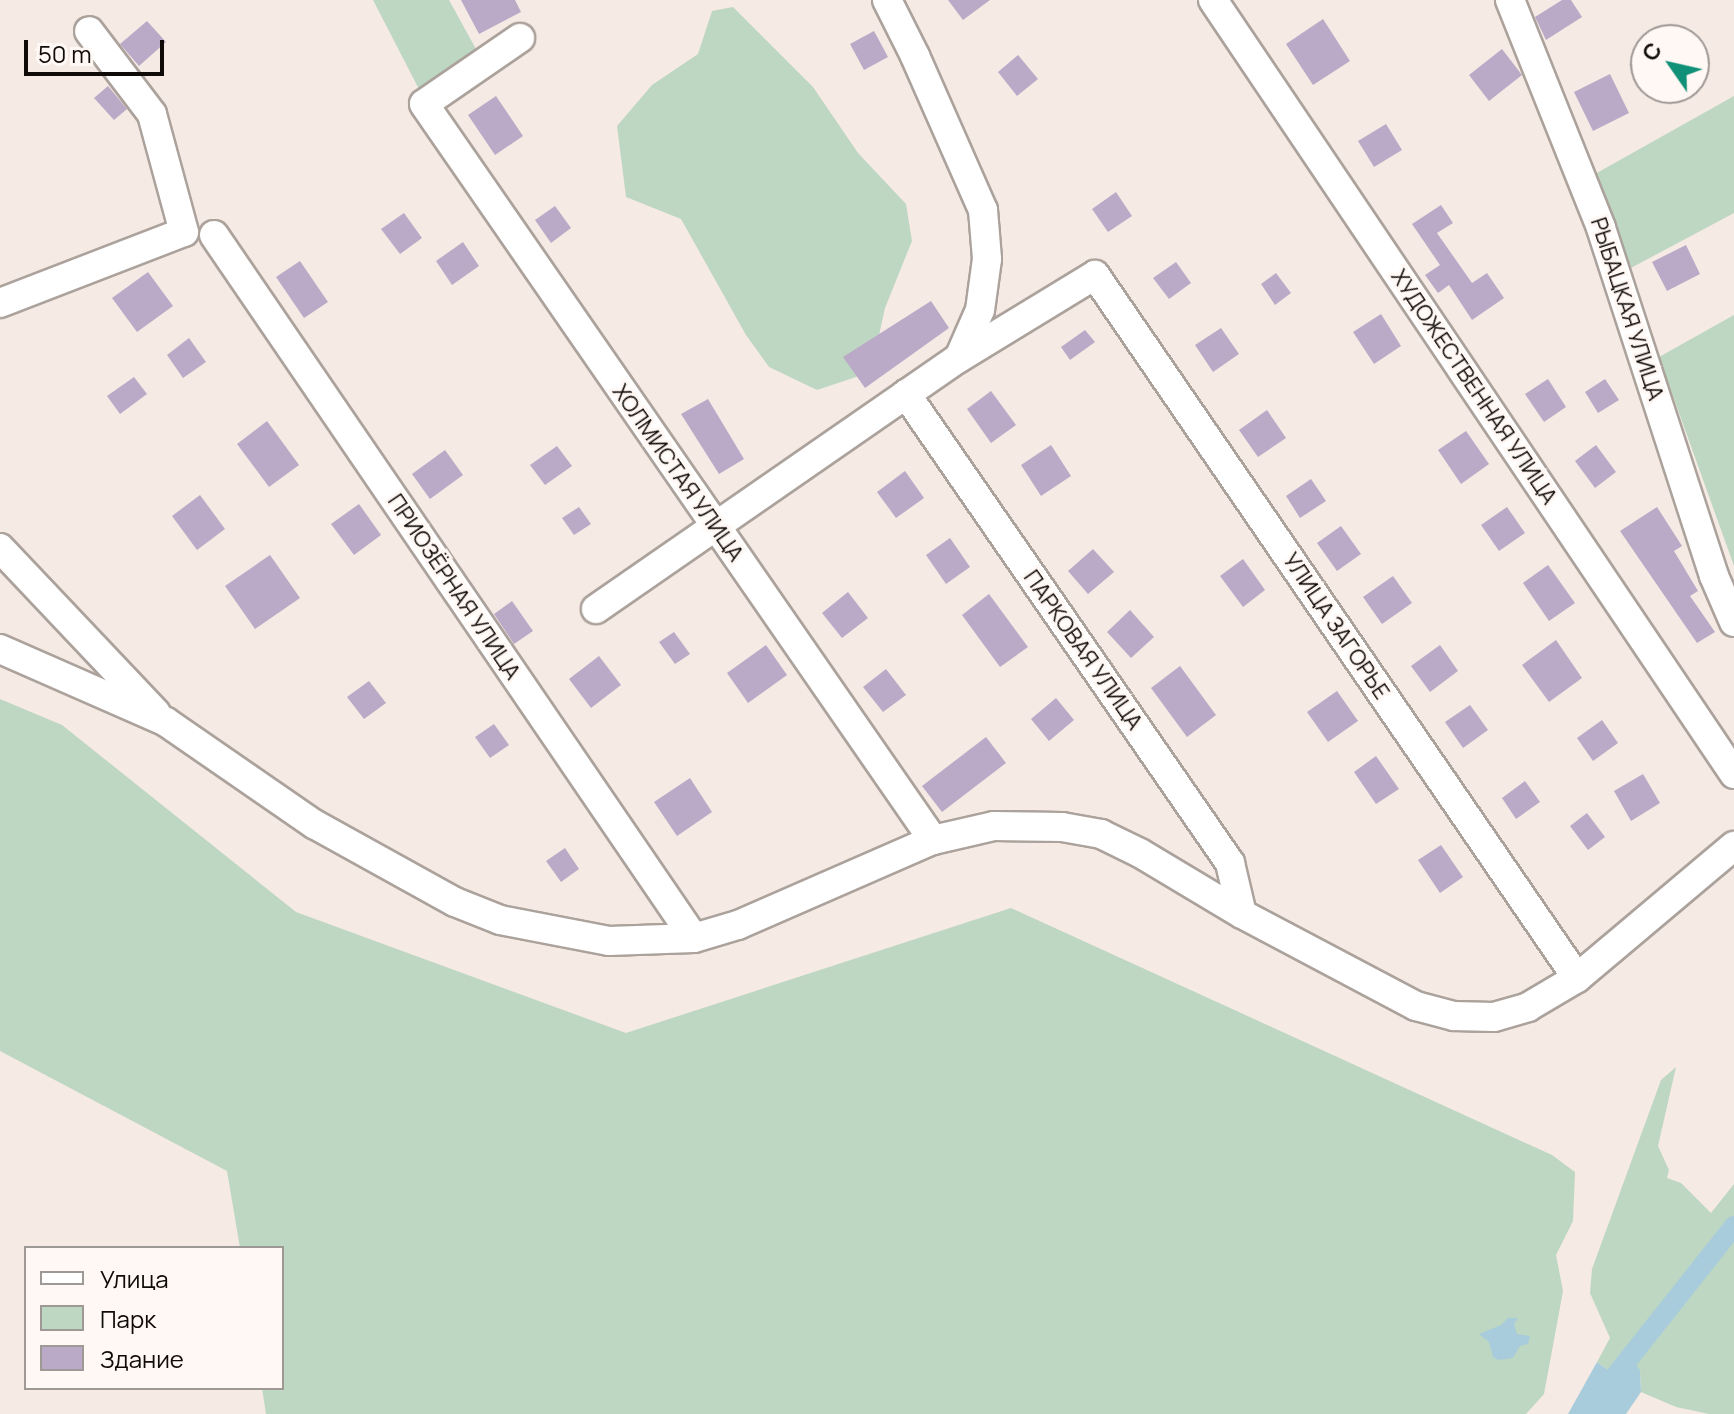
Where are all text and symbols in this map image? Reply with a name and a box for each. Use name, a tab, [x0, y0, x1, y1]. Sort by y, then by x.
scale bar	[28, 24, 168, 74]
north arrow	[1630, 24, 1710, 104]
text: 50 m	[38, 37, 92, 70]
text: С	[1635, 37, 1669, 67]
street label: РЫБАЦКАЯ УЛИЦА	[1585, 214, 1669, 404]
street label: ХУДОЖЕСТВЕННАЯ УЛИЦА	[1385, 265, 1563, 509]
street label: ХОЛМИСТАЯ УЛИЦА	[607, 379, 749, 567]
street label: ПРИОЗЁРНАЯ УЛИЦА	[382, 489, 526, 685]
street label: УЛИЦА ЗАГОРЬЕ	[1277, 548, 1395, 704]
street label: ПАРКОВАЯ УЛИЦА	[1018, 565, 1148, 735]
legend	[24, 1246, 284, 1390]
text: Улица	[100, 1262, 169, 1295]
text: Парк	[100, 1302, 156, 1335]
text: Здание	[100, 1342, 184, 1375]

